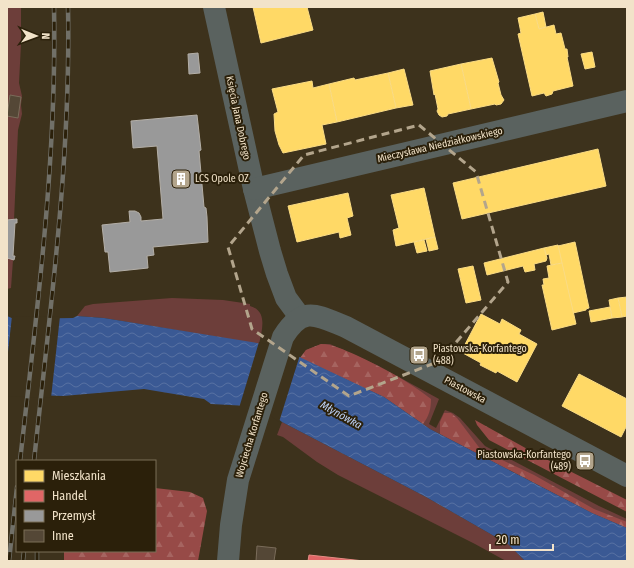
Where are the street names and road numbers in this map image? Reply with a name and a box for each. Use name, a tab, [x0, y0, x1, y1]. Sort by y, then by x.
street label: Księcia Jana Dobrego	[223, 75, 253, 161]
street label: Mieczysława Niedziałkowskiego	[376, 125, 504, 165]
street label: Piastowska	[442, 374, 488, 406]
street label: Wojciecha Korfantego	[233, 391, 271, 479]

